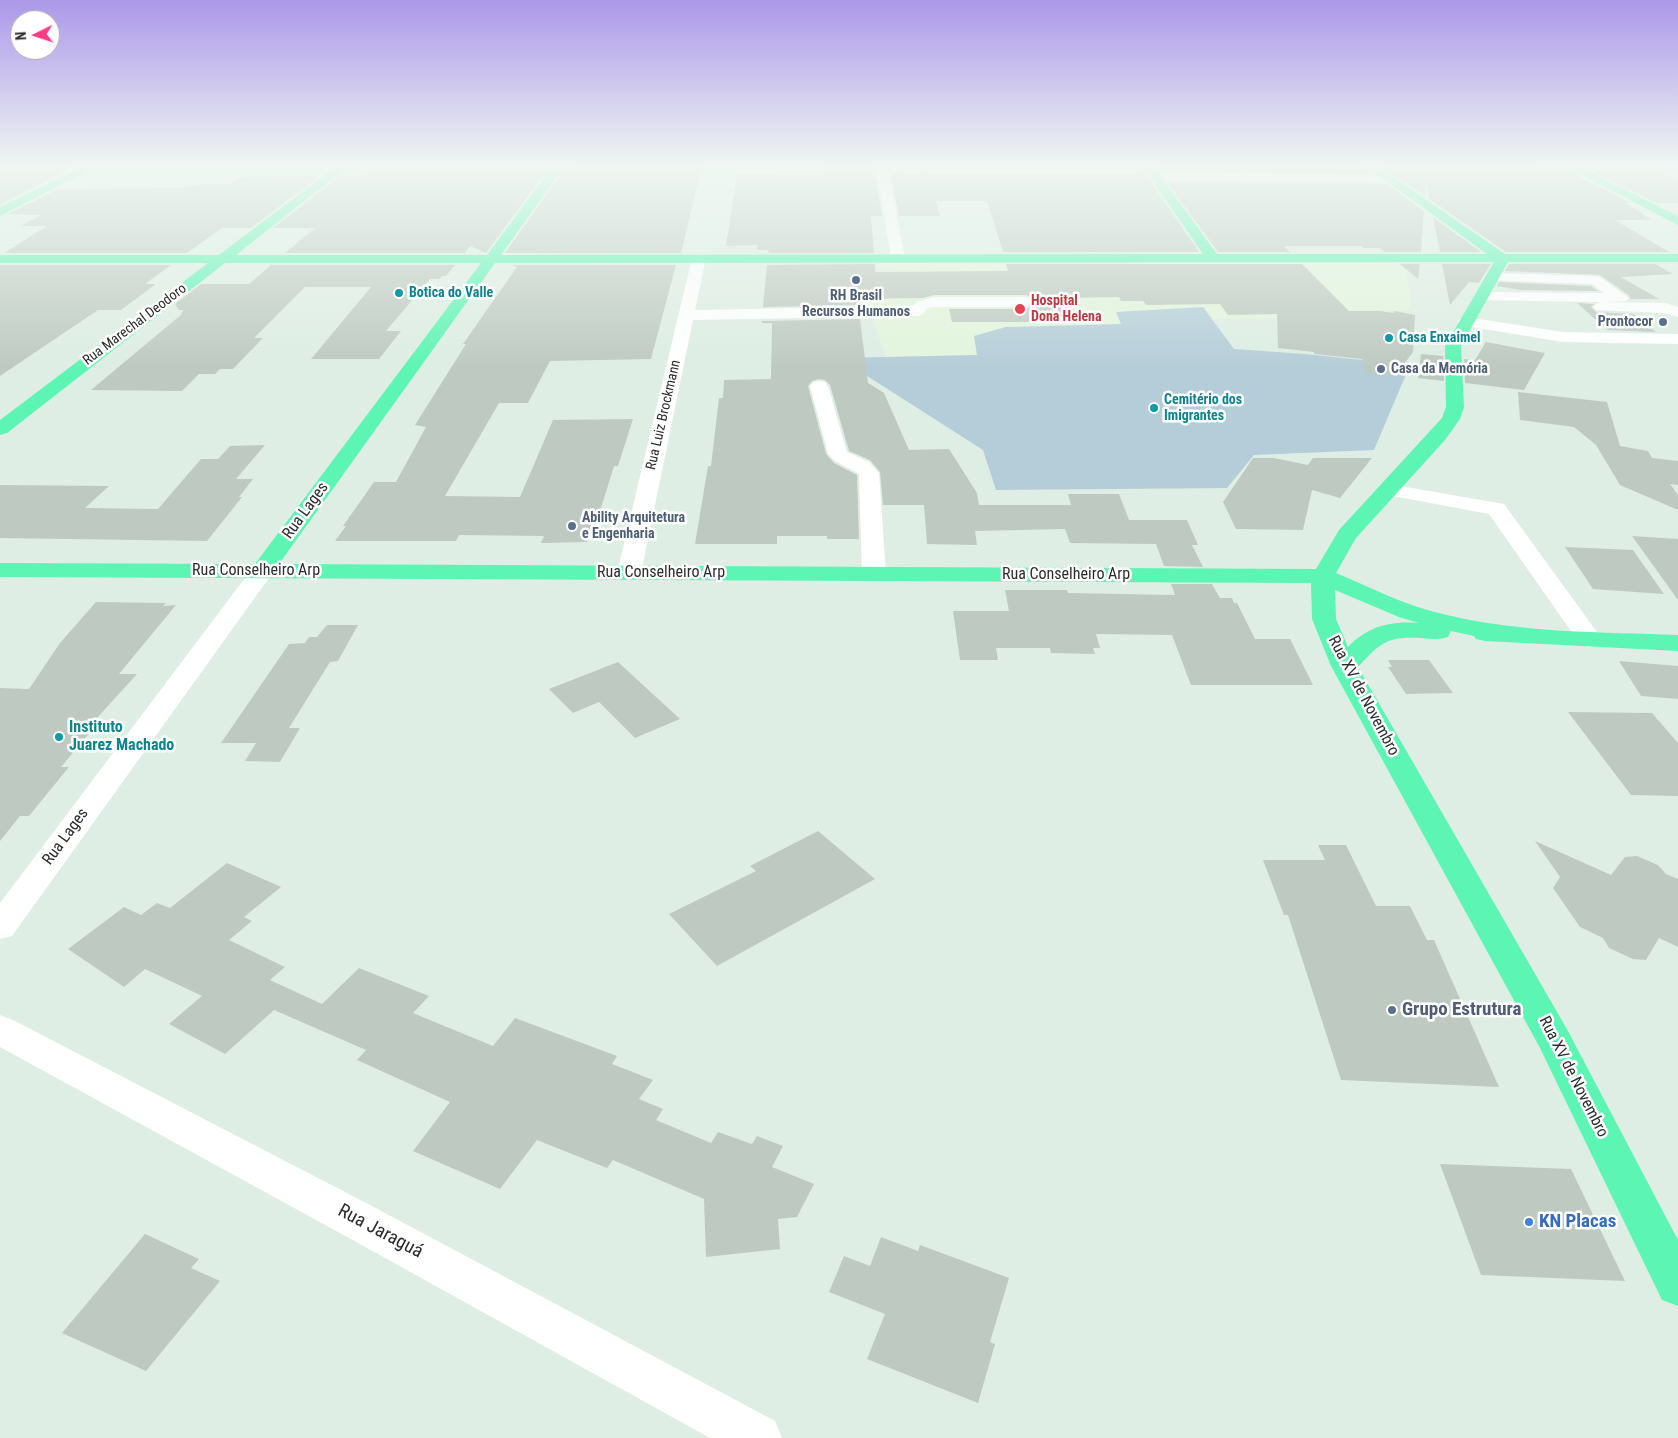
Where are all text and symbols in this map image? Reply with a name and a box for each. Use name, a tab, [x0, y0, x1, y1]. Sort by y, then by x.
north arrow	[10, 10, 60, 60]
text: N	[13, 31, 29, 41]
marker: RH Brasil Recursos Humanos	[850, 274, 862, 286]
street label: Rua Marechal Deodoro	[80, 281, 190, 369]
place label: Botica do Valle	[409, 285, 493, 301]
marker: Botica do Valle	[393, 287, 405, 299]
place label: RH Brasil Recursos Humanos	[802, 288, 910, 321]
place label: Hospital Dona Helena	[1031, 293, 1102, 326]
marker: Hospital Dona Helena	[1013, 302, 1027, 316]
place label: Prontocor	[1598, 314, 1653, 330]
marker: Prontocor	[1657, 316, 1669, 328]
place label: Casa Enxaimel	[1399, 330, 1481, 346]
marker: Casa Enxaimel	[1383, 332, 1395, 344]
street label: Rua Luiz Brockmann	[643, 358, 685, 472]
place label: Casa da Memória	[1391, 361, 1488, 377]
marker: Casa da Memória	[1375, 363, 1387, 375]
place label: Cemitério dos Imigrantes	[1164, 392, 1242, 424]
marker: Cemitério dos Imigrantes	[1148, 402, 1160, 414]
street label: Rua Lages	[279, 479, 333, 543]
place label: Ability Arquitetura e Engenharia	[582, 510, 685, 542]
marker: Ability Arquitetura e Engenharia	[566, 520, 578, 532]
street label: Rua Conselheiro Arp	[192, 561, 320, 581]
street label: Rua Conselheiro Arp	[597, 563, 725, 583]
street label: Rua Conselheiro Arp	[1002, 565, 1130, 585]
street label: Rua XV de Novembro	[1323, 633, 1403, 759]
place label: Instituto Juarez Machado	[69, 718, 174, 756]
marker: Instituto Juarez Machado	[53, 731, 65, 743]
street label: Rua Lages	[39, 805, 93, 869]
place label: Grupo Estrutura	[1402, 999, 1522, 1021]
marker: Grupo Estrutura	[1386, 1004, 1398, 1016]
street label: Rua XV de Novembro	[1534, 1013, 1612, 1141]
street label: Rua Jaraguá	[334, 1200, 426, 1264]
place label: KN Placas	[1539, 1211, 1616, 1233]
marker: KN Placas	[1523, 1216, 1535, 1228]

